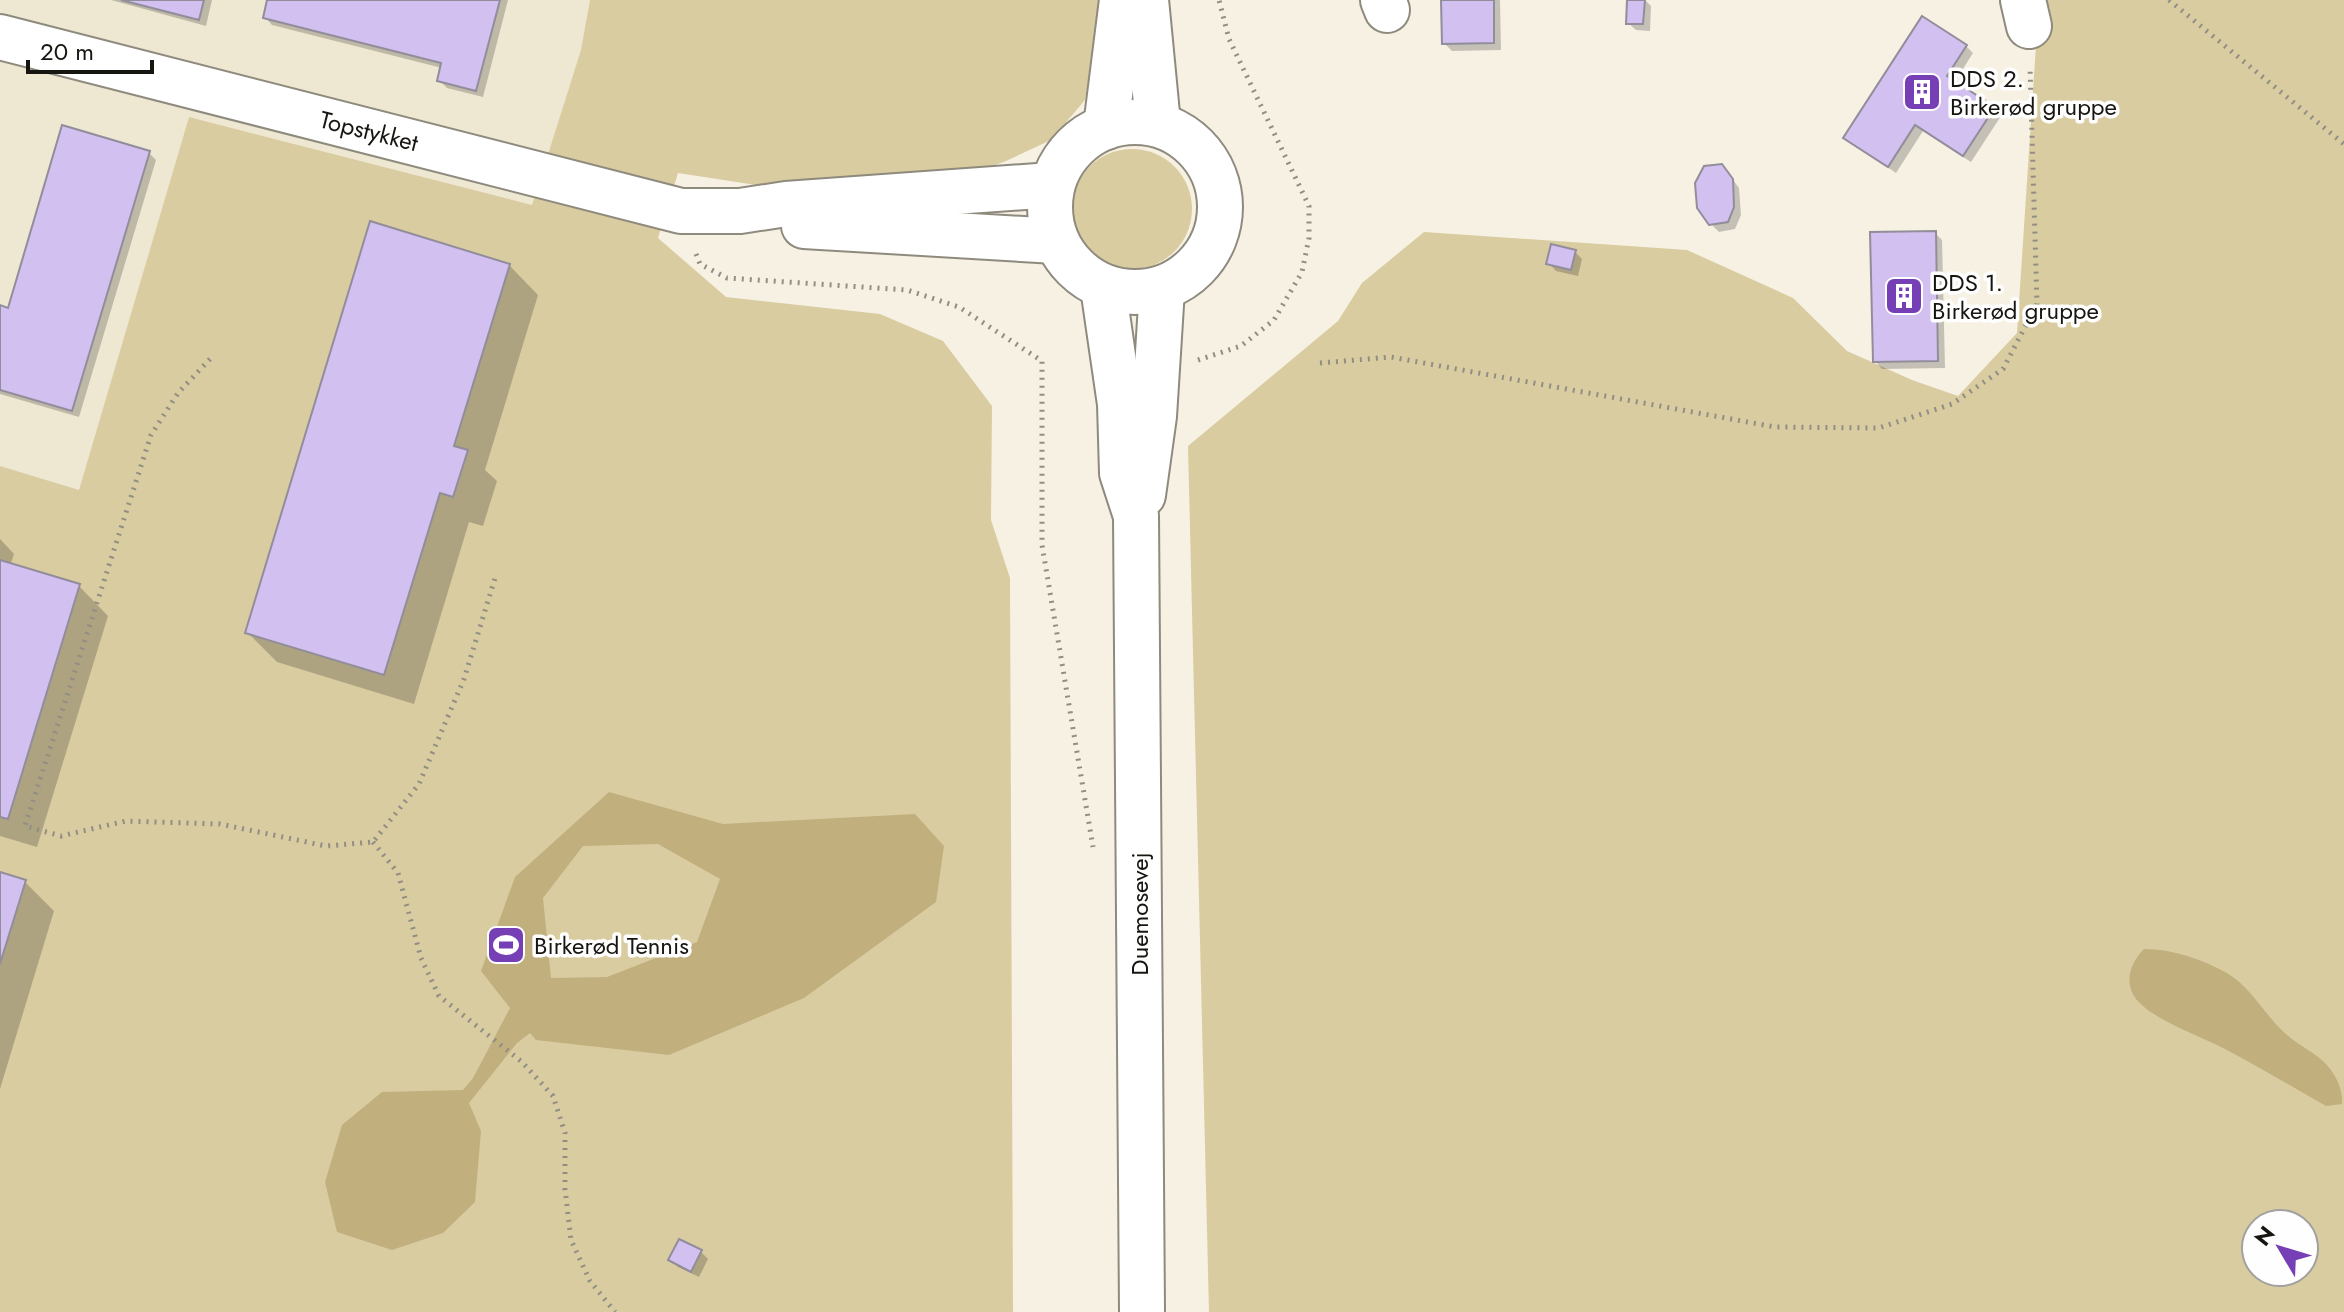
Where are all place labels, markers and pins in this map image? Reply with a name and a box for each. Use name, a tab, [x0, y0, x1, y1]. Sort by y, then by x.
place label: DDS 2. Birkerød gruppe	[1950, 61, 2117, 124]
building icon: DDS 2. Birkerød gruppe	[1901, 71, 1943, 113]
place label: DDS 1. Birkerød gruppe	[1932, 265, 2099, 328]
building icon: DDS 1. Birkerød gruppe	[1883, 275, 1925, 317]
sports icon: Birkerød Tennis	[485, 924, 527, 966]
place label: Birkerød Tennis	[534, 928, 689, 963]

